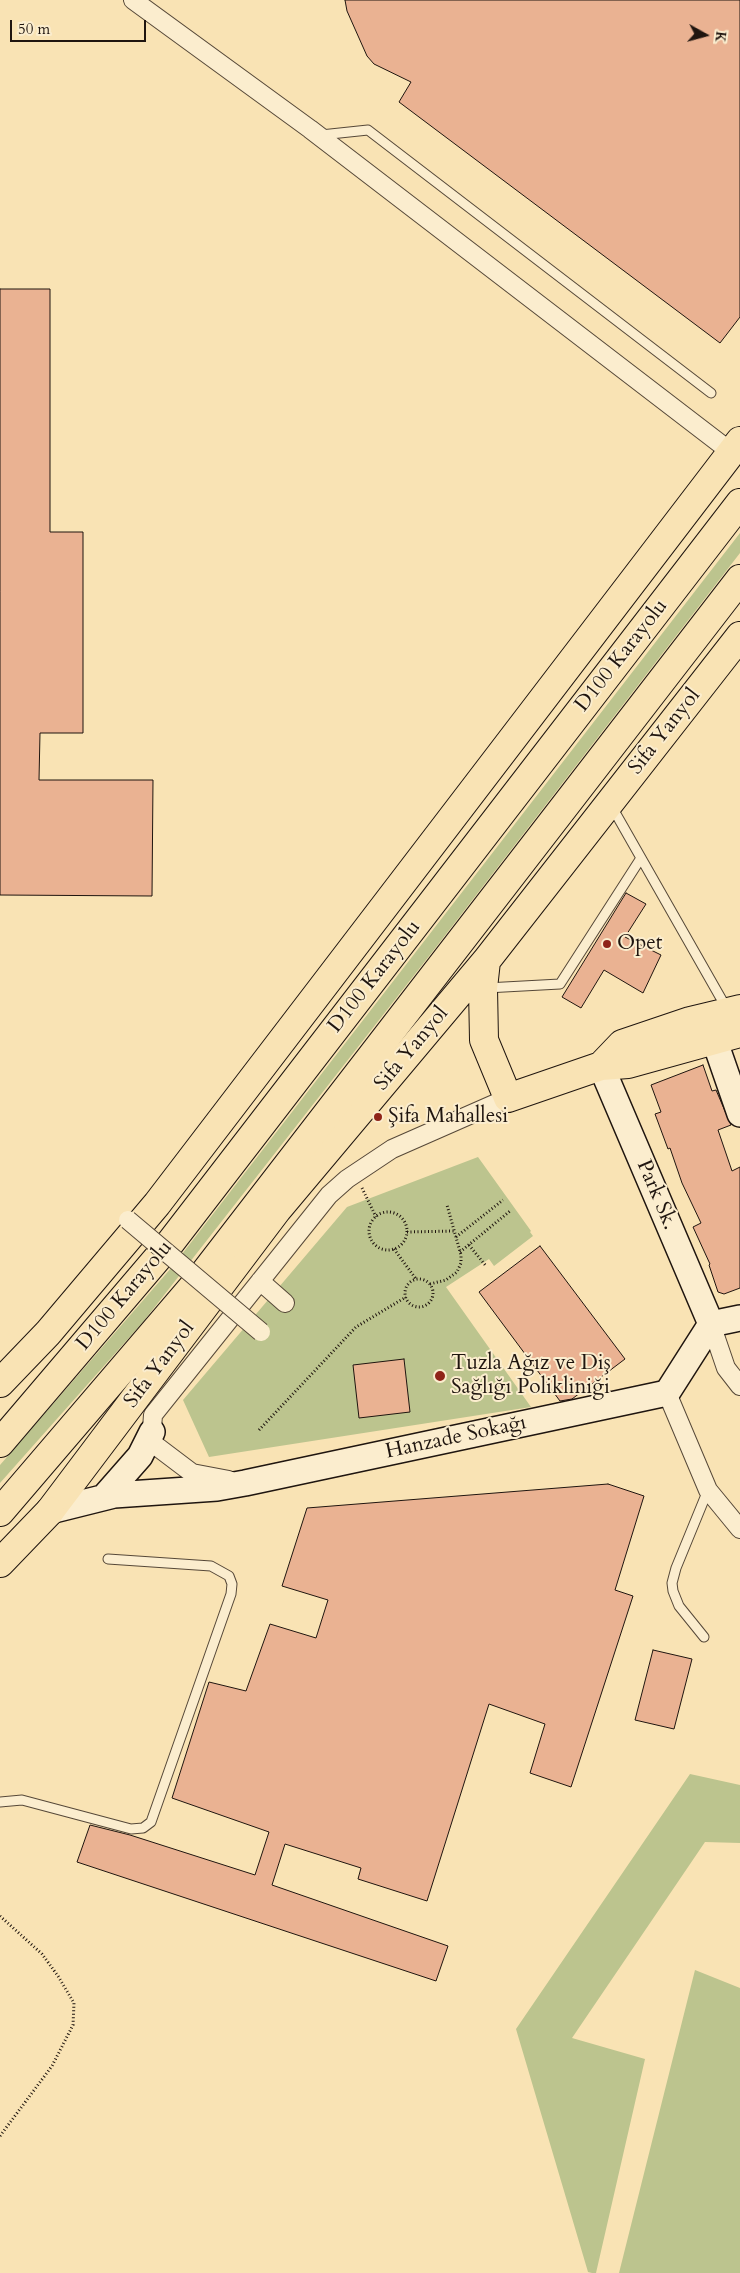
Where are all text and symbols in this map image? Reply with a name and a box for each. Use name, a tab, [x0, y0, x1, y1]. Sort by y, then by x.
scale bar	[12, 10, 149, 42]
north arrow	[680, 10, 730, 60]
text: 50 m	[18, 19, 50, 39]
text: K	[710, 30, 731, 44]
street label: D100 Karayolu	[570, 595, 674, 717]
street label: Sifa Yanyol	[624, 684, 706, 780]
street label: D100 Karayolu	[323, 916, 427, 1038]
place label: Opet	[617, 931, 662, 957]
marker: Opet	[601, 938, 613, 950]
street label: Sifa Yanyol	[370, 1002, 454, 1096]
place label: Şifa Mahallesi	[388, 1104, 508, 1130]
marker: Şifa Mahallesi	[372, 1111, 384, 1123]
street label: Park Sk.	[630, 1156, 682, 1234]
street label: D100 Karayolu	[72, 1236, 178, 1356]
street label: Sifa Yanyol	[119, 1317, 201, 1413]
place label: Tuzla Ağız ve Diş Sağlığı Polikliniği	[451, 1351, 611, 1401]
marker: Tuzla Ağız ve Diş Sağlığı Polikliniği	[433, 1369, 447, 1383]
street label: Hanzade Sokağı	[383, 1411, 529, 1465]

